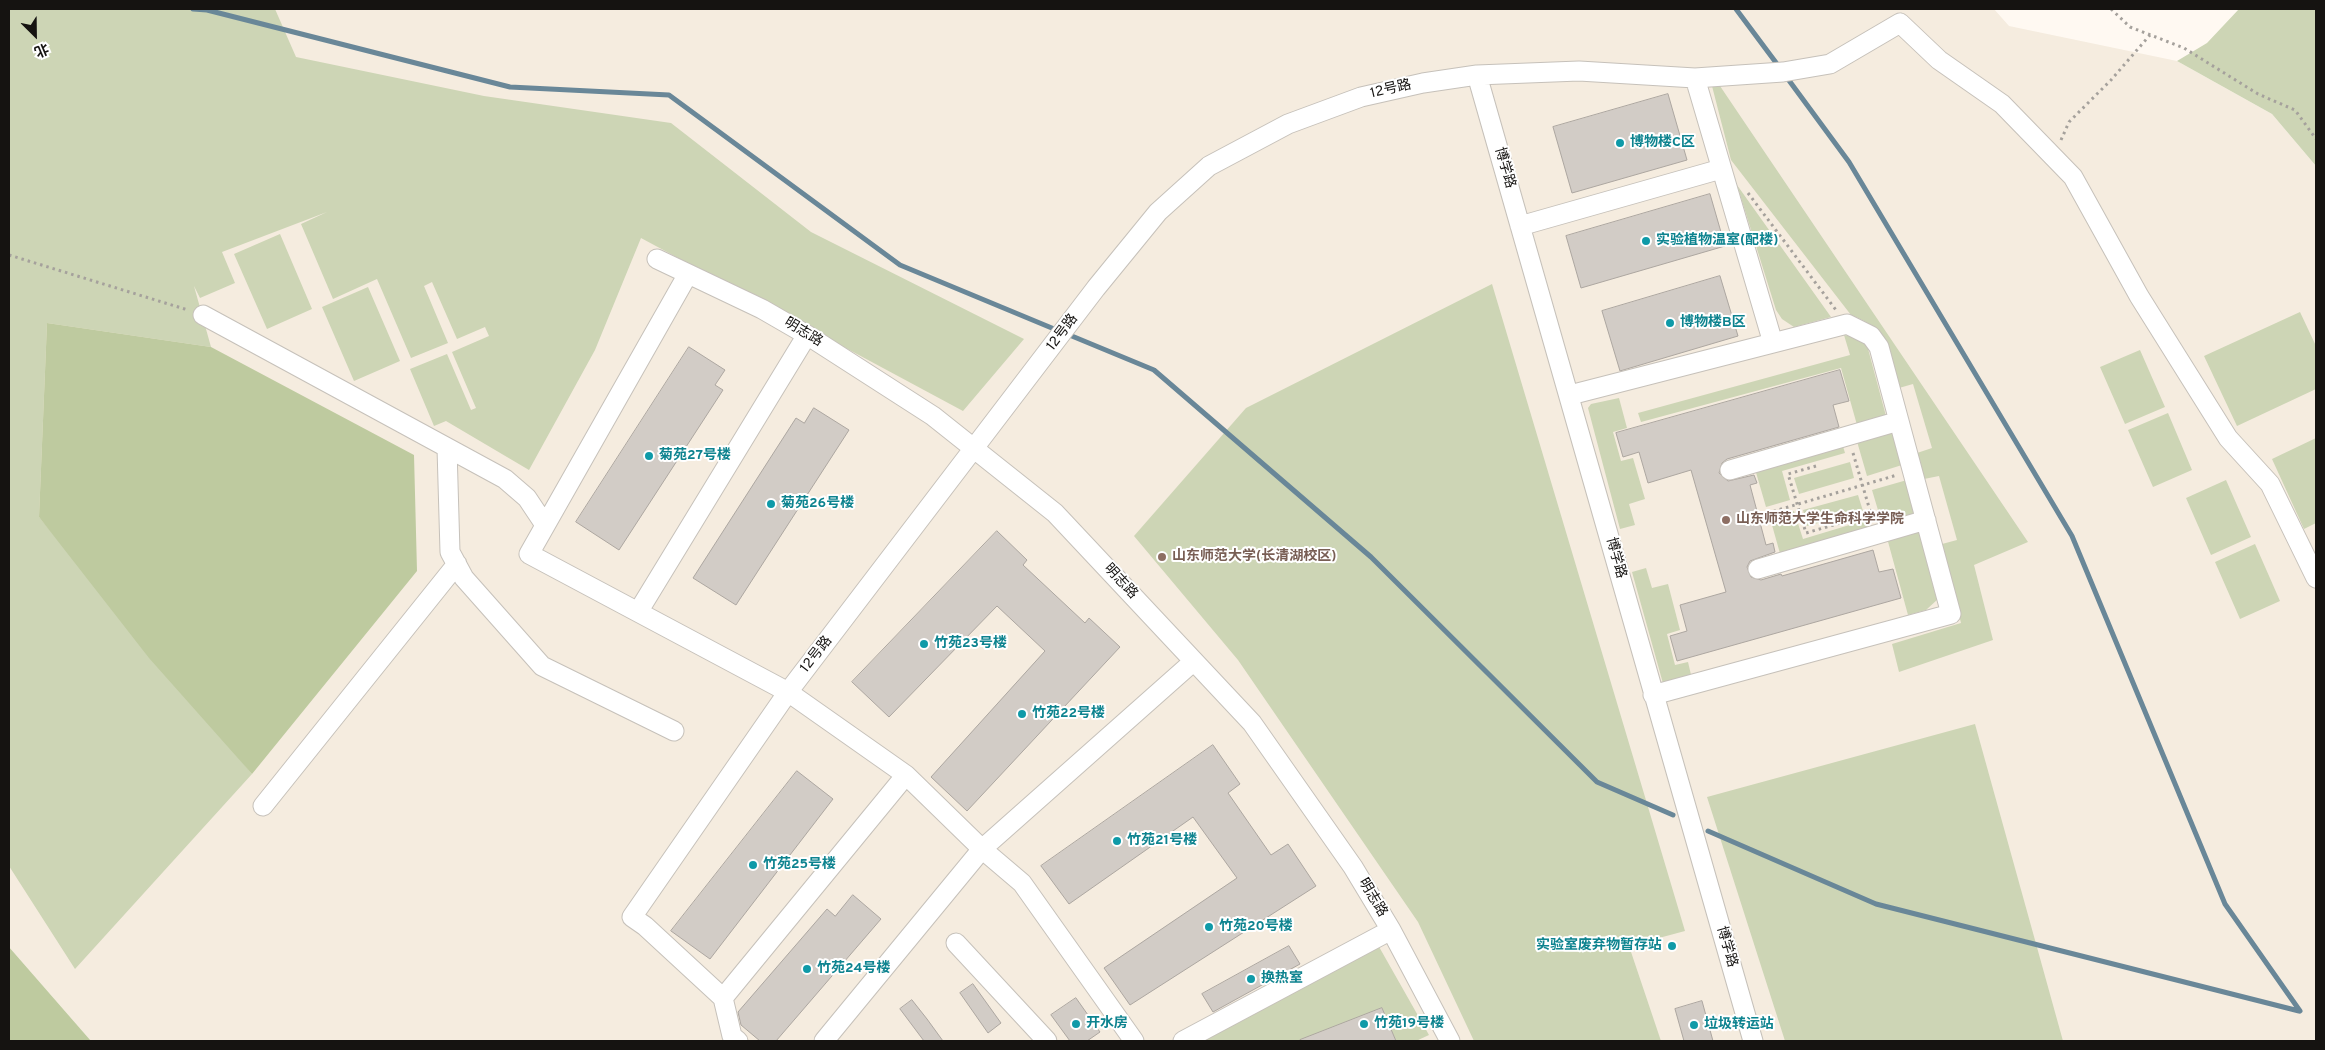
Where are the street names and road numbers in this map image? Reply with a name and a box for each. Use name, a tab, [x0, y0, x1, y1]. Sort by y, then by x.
street label: 12号路	[1369, 77, 1413, 103]
street label: 博学路	[1490, 145, 1518, 191]
street label: 12号路	[1044, 311, 1082, 355]
street label: 明志路	[781, 315, 825, 351]
street label: 博学路	[1601, 536, 1629, 580]
street label: 明志路	[1100, 561, 1140, 603]
street label: 12号路	[798, 633, 836, 677]
street label: 明志路	[1354, 876, 1390, 920]
street label: 博学路	[1712, 924, 1740, 970]

